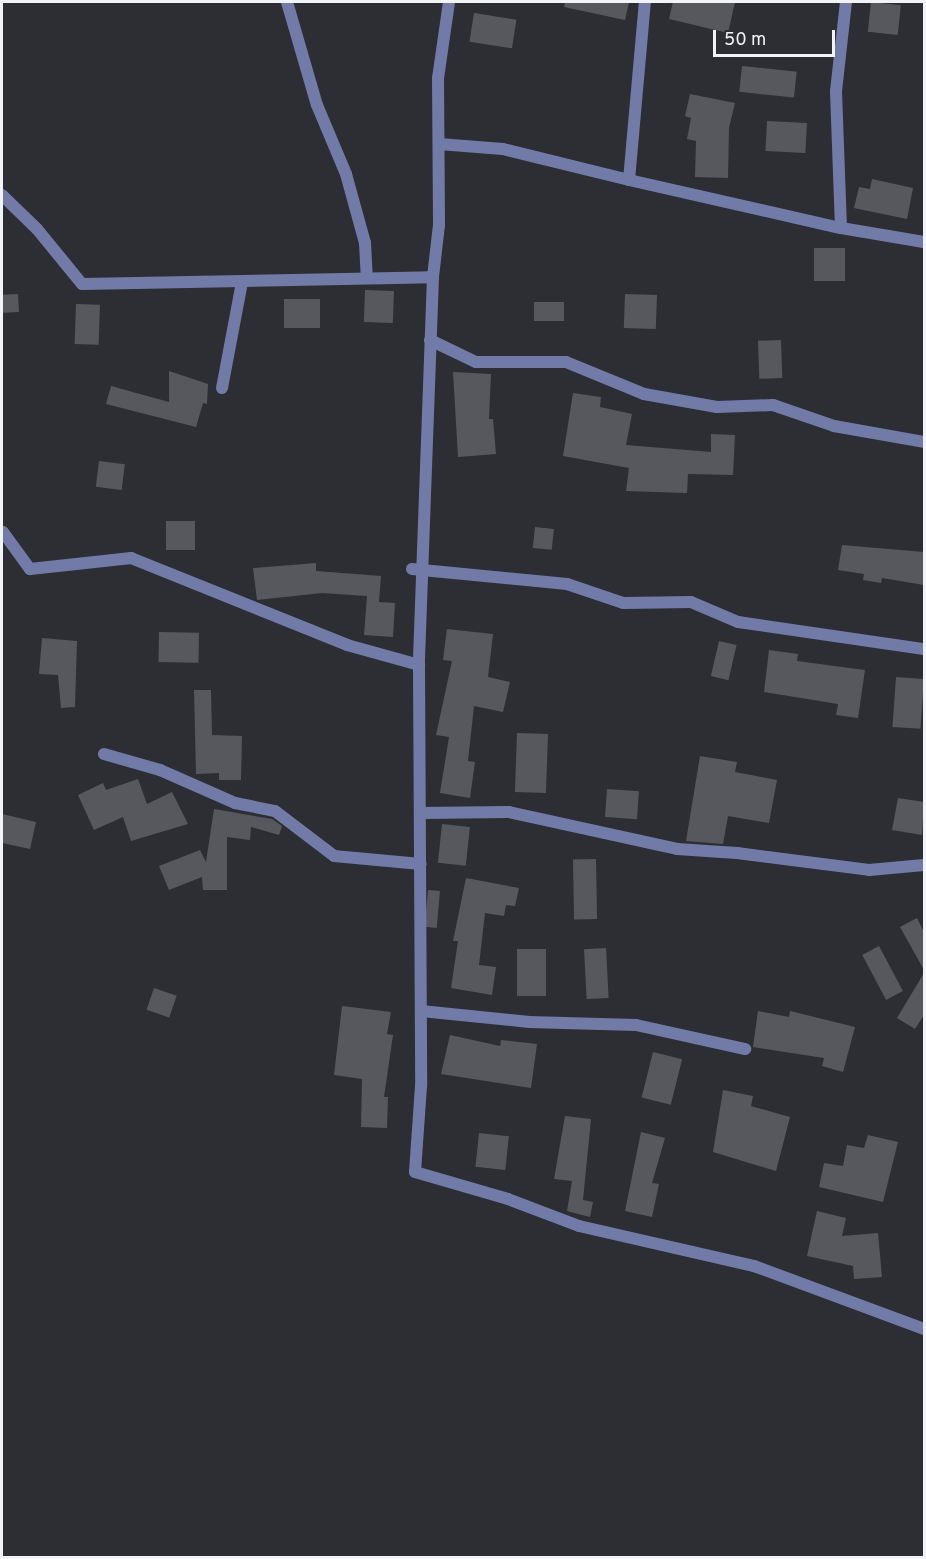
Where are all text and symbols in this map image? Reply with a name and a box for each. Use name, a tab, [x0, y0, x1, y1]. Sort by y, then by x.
scale bar	[716, 18, 838, 56]
text: 50 m	[724, 29, 766, 52]

